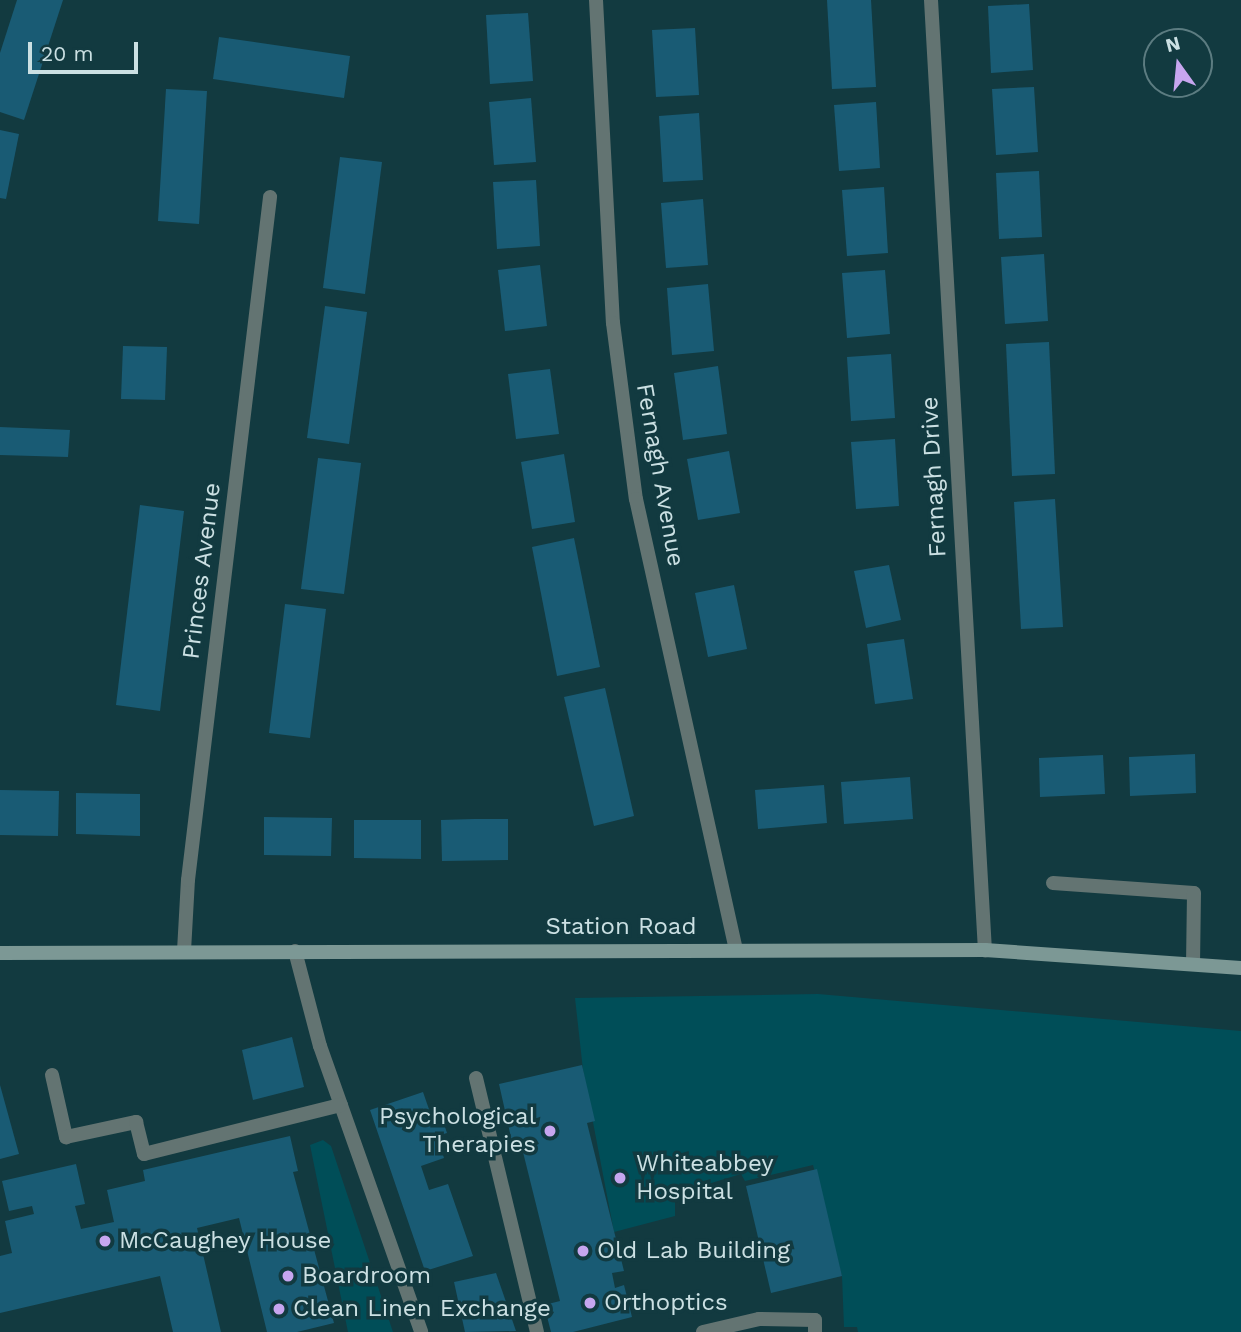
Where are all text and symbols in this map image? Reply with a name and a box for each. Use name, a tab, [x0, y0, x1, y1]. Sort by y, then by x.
scale bar	[32, 28, 142, 72]
north arrow	[1143, 28, 1213, 98]
text: N	[1163, 31, 1183, 57]
text: 20 m	[41, 41, 93, 66]
street label: Fernagh Avenue	[630, 381, 690, 569]
street label: Fernagh Drive	[915, 396, 953, 558]
street label: Princes Avenue	[177, 481, 227, 661]
street label: Station Road	[545, 913, 697, 941]
place label: Psychological Therapies	[379, 1103, 536, 1159]
marker: Psychological Therapies	[542, 1123, 558, 1139]
place label: Whiteabbey Hospital	[636, 1150, 774, 1206]
marker: Whiteabbey Hospital	[610, 1168, 630, 1188]
place label: McCaughey House	[119, 1227, 332, 1255]
marker: McCaughey House	[97, 1233, 113, 1249]
place label: Old Lab Building	[597, 1237, 790, 1265]
marker: Old Lab Building	[575, 1243, 591, 1259]
place label: Boardroom	[302, 1262, 431, 1290]
marker: Boardroom	[280, 1268, 296, 1284]
place label: Orthoptics	[604, 1289, 728, 1317]
place label: Clean Linen Exchange	[293, 1295, 551, 1323]
marker: Orthoptics	[582, 1295, 598, 1311]
marker: Clean Linen Exchange	[271, 1301, 287, 1317]

